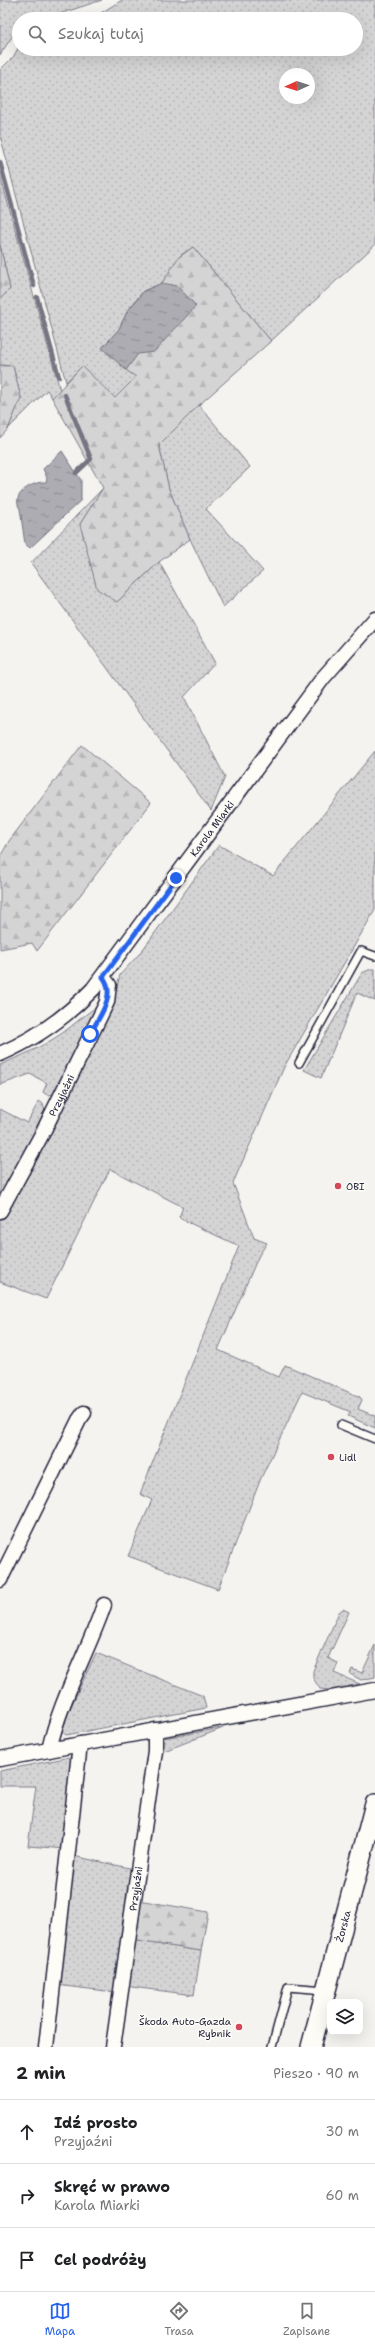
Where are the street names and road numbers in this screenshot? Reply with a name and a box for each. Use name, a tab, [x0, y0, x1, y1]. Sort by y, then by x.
street label: Karola Miarki	[187, 798, 237, 859]
street label: Przyjaźni	[46, 1072, 77, 1118]
street label: Przyjaźni	[126, 1865, 146, 1912]
street label: Żorska	[333, 1908, 354, 1944]

